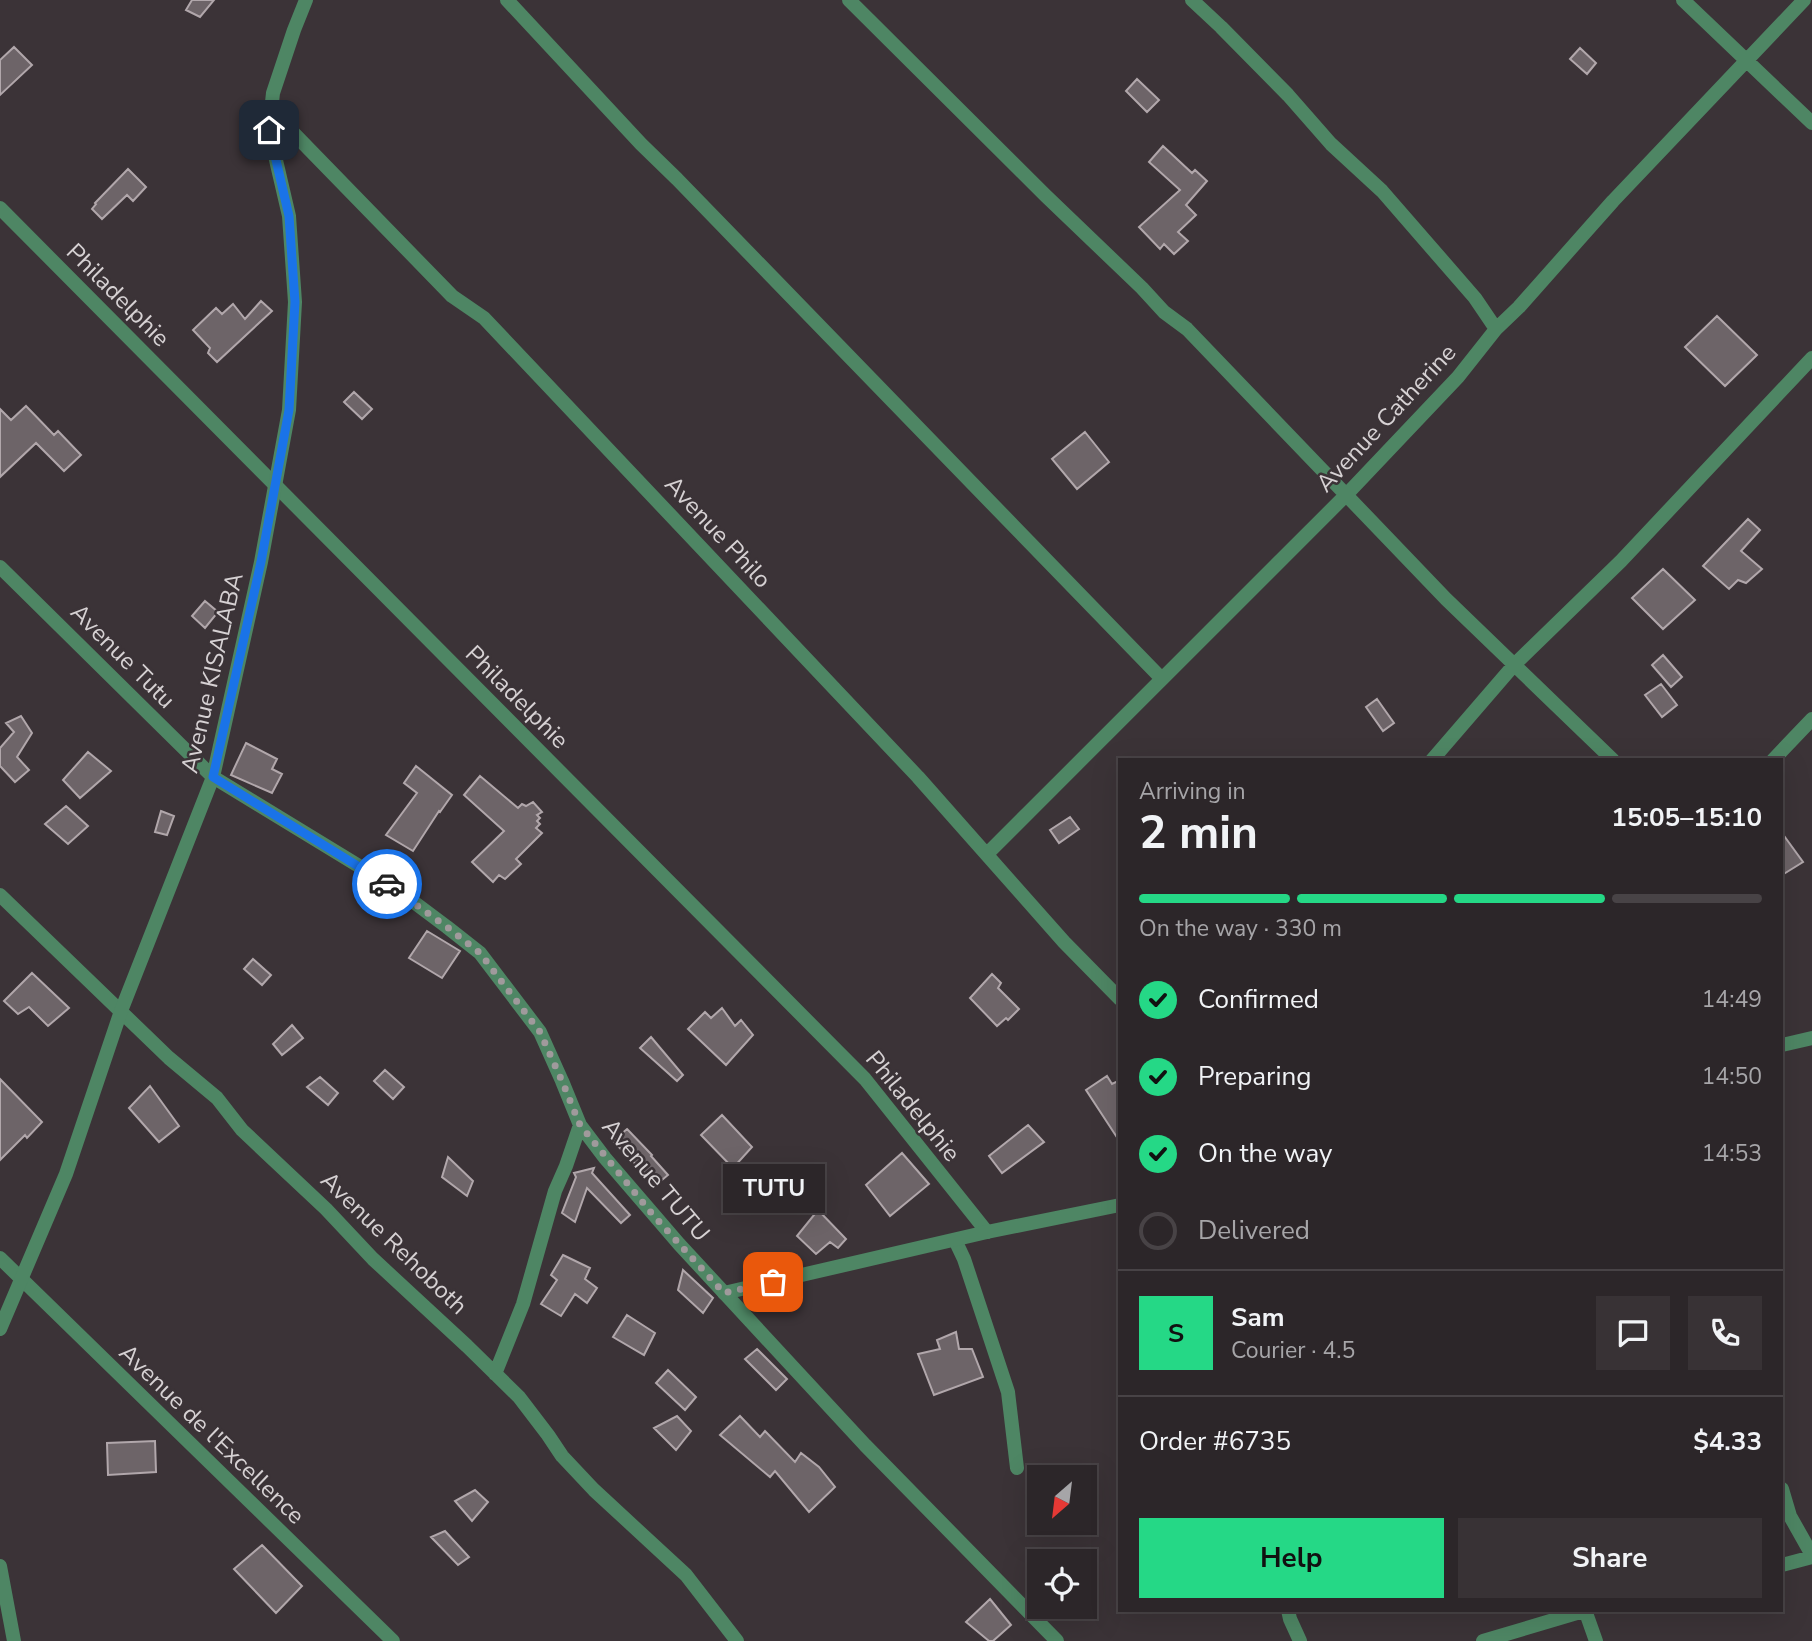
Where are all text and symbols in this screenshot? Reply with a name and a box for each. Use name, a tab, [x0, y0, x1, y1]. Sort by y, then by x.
pin	[239, 100, 299, 160]
icon: home	[250, 111, 288, 149]
street label: Philadelphie	[59, 236, 177, 354]
street label: Avenue Catherine	[1309, 337, 1463, 499]
street label: Avenue Philo	[658, 469, 778, 595]
street label: Avenue KISALABA	[173, 569, 251, 776]
street label: Avenue Tutu	[64, 597, 182, 715]
street label: Philadelphie	[458, 638, 576, 756]
text: Arriving in	[1139, 776, 1246, 807]
text: 15:05–15:10	[1611, 800, 1762, 835]
text: 2 min	[1139, 801, 1258, 864]
courier	[352, 849, 422, 919]
icon: car	[368, 865, 406, 903]
text: On the way · 330 m	[1139, 913, 1342, 944]
icon: check	[1139, 981, 1177, 1019]
text: Confirmed	[1198, 982, 1319, 1017]
text: 14:49	[1702, 984, 1762, 1015]
street label: Philadelphie	[858, 1044, 968, 1168]
icon: check	[1139, 1058, 1177, 1096]
text: Preparing	[1198, 1059, 1311, 1094]
text: 14:50	[1702, 1061, 1762, 1092]
street label: Avenue TUTU	[595, 1112, 717, 1248]
icon: check	[1139, 1135, 1177, 1173]
text: On the way	[1198, 1136, 1332, 1171]
text: 14:53	[1702, 1138, 1762, 1169]
callout: TUTU	[722, 1163, 824, 1212]
street label: Avenue Rehoboth	[314, 1165, 474, 1321]
text: TUTU	[743, 1173, 805, 1204]
text: Delivered	[1198, 1213, 1310, 1248]
pin	[743, 1252, 803, 1312]
icon: bag	[754, 1263, 792, 1301]
button: chat	[1596, 1296, 1670, 1370]
button: phone	[1688, 1296, 1762, 1370]
text: Sam	[1231, 1300, 1284, 1335]
text: S	[1168, 1316, 1184, 1351]
text: Courier · 4.5	[1231, 1335, 1355, 1366]
street label: Avenue de l'Excellence	[112, 1337, 312, 1531]
text: Order #6735	[1139, 1424, 1291, 1459]
text: $4.33	[1693, 1424, 1762, 1459]
north arrow	[1027, 1465, 1097, 1535]
map controls	[1027, 1465, 1097, 1619]
button: Help	[1139, 1518, 1444, 1598]
button: Share	[1458, 1518, 1762, 1598]
button: locate	[1027, 1549, 1097, 1619]

